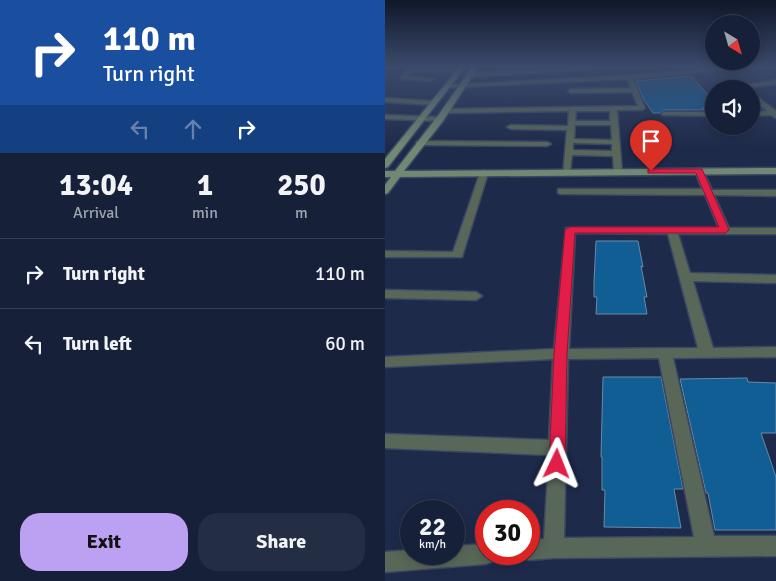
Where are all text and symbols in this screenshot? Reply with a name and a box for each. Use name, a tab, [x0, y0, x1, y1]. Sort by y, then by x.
north arrow	[705, 15, 760, 70]
map controls	[705, 15, 760, 135]
text: 110 m	[103, 17, 196, 60]
icon: right	[20, 20, 85, 85]
text: Turn right	[103, 60, 195, 87]
button: sound	[705, 80, 760, 135]
icon: left	[126, 115, 154, 143]
icon: ahead	[179, 115, 207, 143]
icon: right	[232, 115, 260, 143]
pin	[630, 120, 672, 171]
icon: arrive	[637, 127, 665, 155]
text: 13:04	[59, 167, 133, 204]
text: 1	[197, 167, 213, 204]
text: 250	[277, 167, 326, 204]
text: Arrival	[73, 203, 119, 223]
text: min	[192, 203, 218, 223]
text: m	[295, 203, 308, 223]
icon: right	[20, 260, 48, 288]
text: Turn right	[63, 262, 145, 286]
text: 110 m	[315, 262, 365, 286]
icon: left	[20, 330, 48, 358]
text: Turn left	[63, 332, 132, 356]
text: 60 m	[325, 332, 365, 356]
position arrow	[530, 437, 582, 489]
speed limit sign: 30	[475, 500, 540, 565]
text: 22	[419, 511, 446, 542]
button: Exit	[20, 513, 188, 571]
button: Share	[198, 513, 365, 571]
text: km/h	[419, 537, 446, 552]

